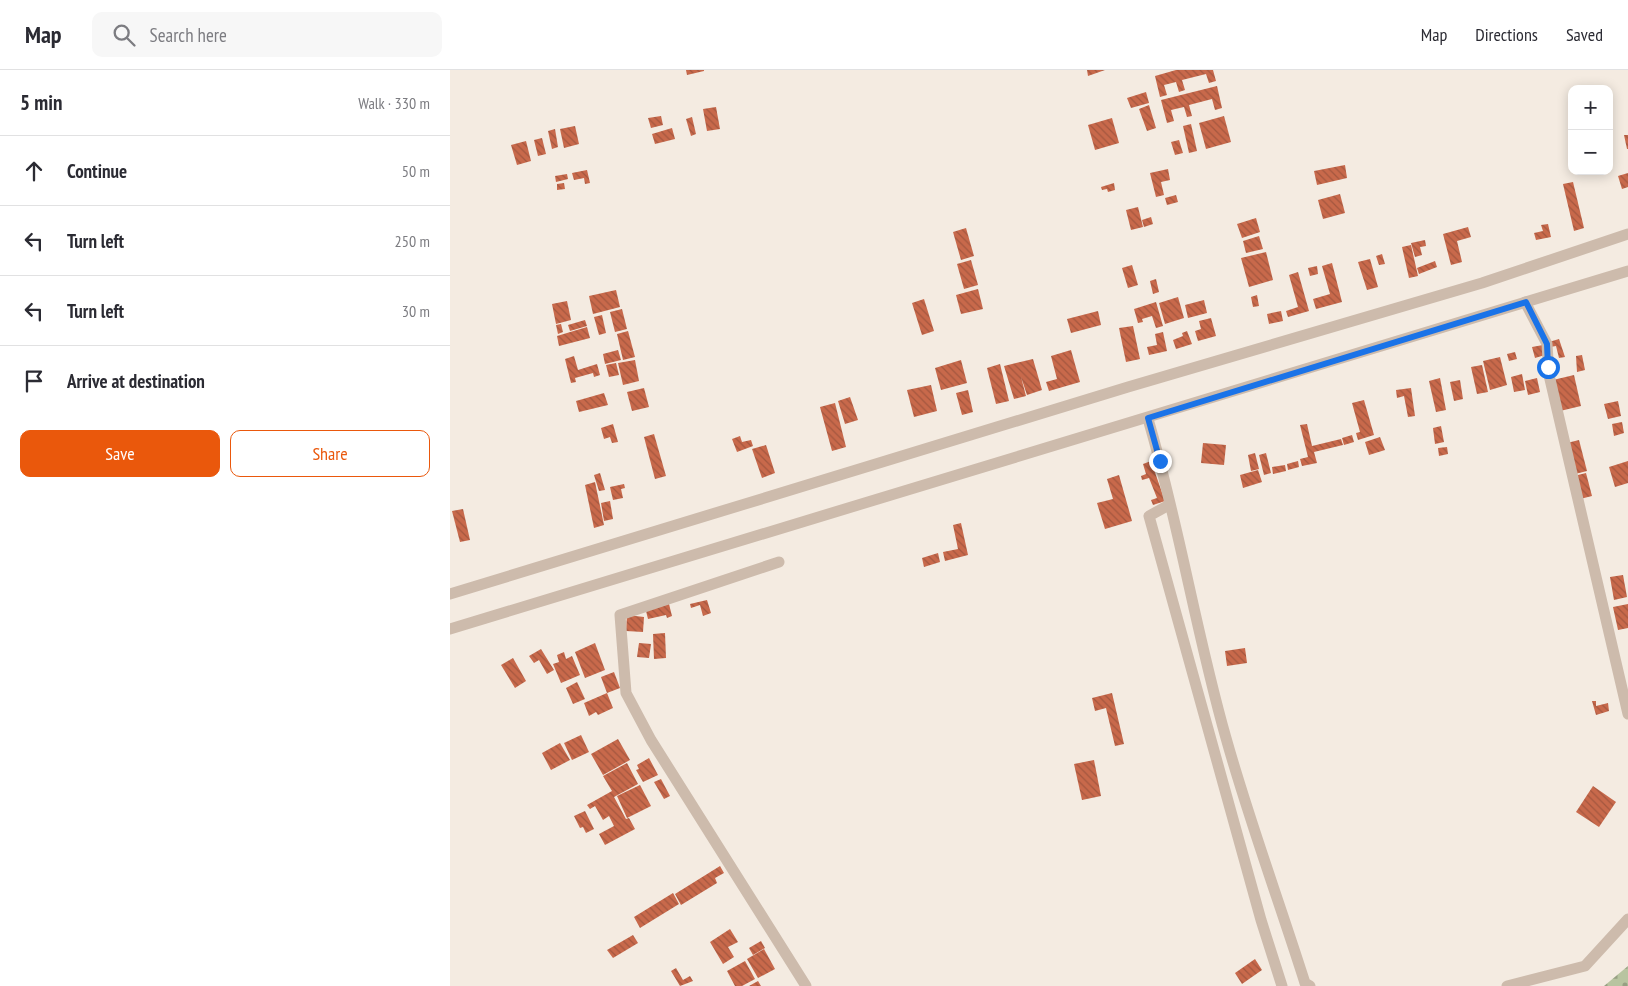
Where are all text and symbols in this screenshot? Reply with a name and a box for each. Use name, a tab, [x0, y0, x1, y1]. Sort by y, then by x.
search box	[92, 12, 442, 57]
text: Map	[25, 19, 62, 50]
icon: search	[110, 21, 138, 49]
text: Search here	[150, 23, 227, 47]
text: Map	[1421, 23, 1447, 46]
text: Directions	[1475, 23, 1538, 46]
text: Saved	[1566, 23, 1603, 46]
map controls	[1568, 85, 1613, 175]
button: +	[1568, 85, 1613, 130]
text: 5 min	[20, 89, 62, 116]
text: Walk · 330 m	[358, 93, 430, 113]
button: −	[1568, 130, 1613, 175]
icon: ahead	[20, 157, 48, 185]
text: Continue	[67, 159, 127, 183]
text: 50 m	[402, 161, 430, 181]
icon: left	[20, 227, 48, 255]
text: Turn left	[67, 229, 124, 253]
text: 250 m	[395, 231, 430, 251]
icon: left	[20, 297, 48, 325]
text: Turn left	[67, 299, 124, 323]
text: 30 m	[402, 301, 430, 321]
route start	[1537, 356, 1560, 379]
icon: arrive	[20, 367, 48, 395]
text: Arrive at destination	[67, 369, 205, 393]
button: Save	[20, 430, 220, 477]
button: Share	[230, 430, 430, 477]
route end	[1149, 450, 1172, 473]

